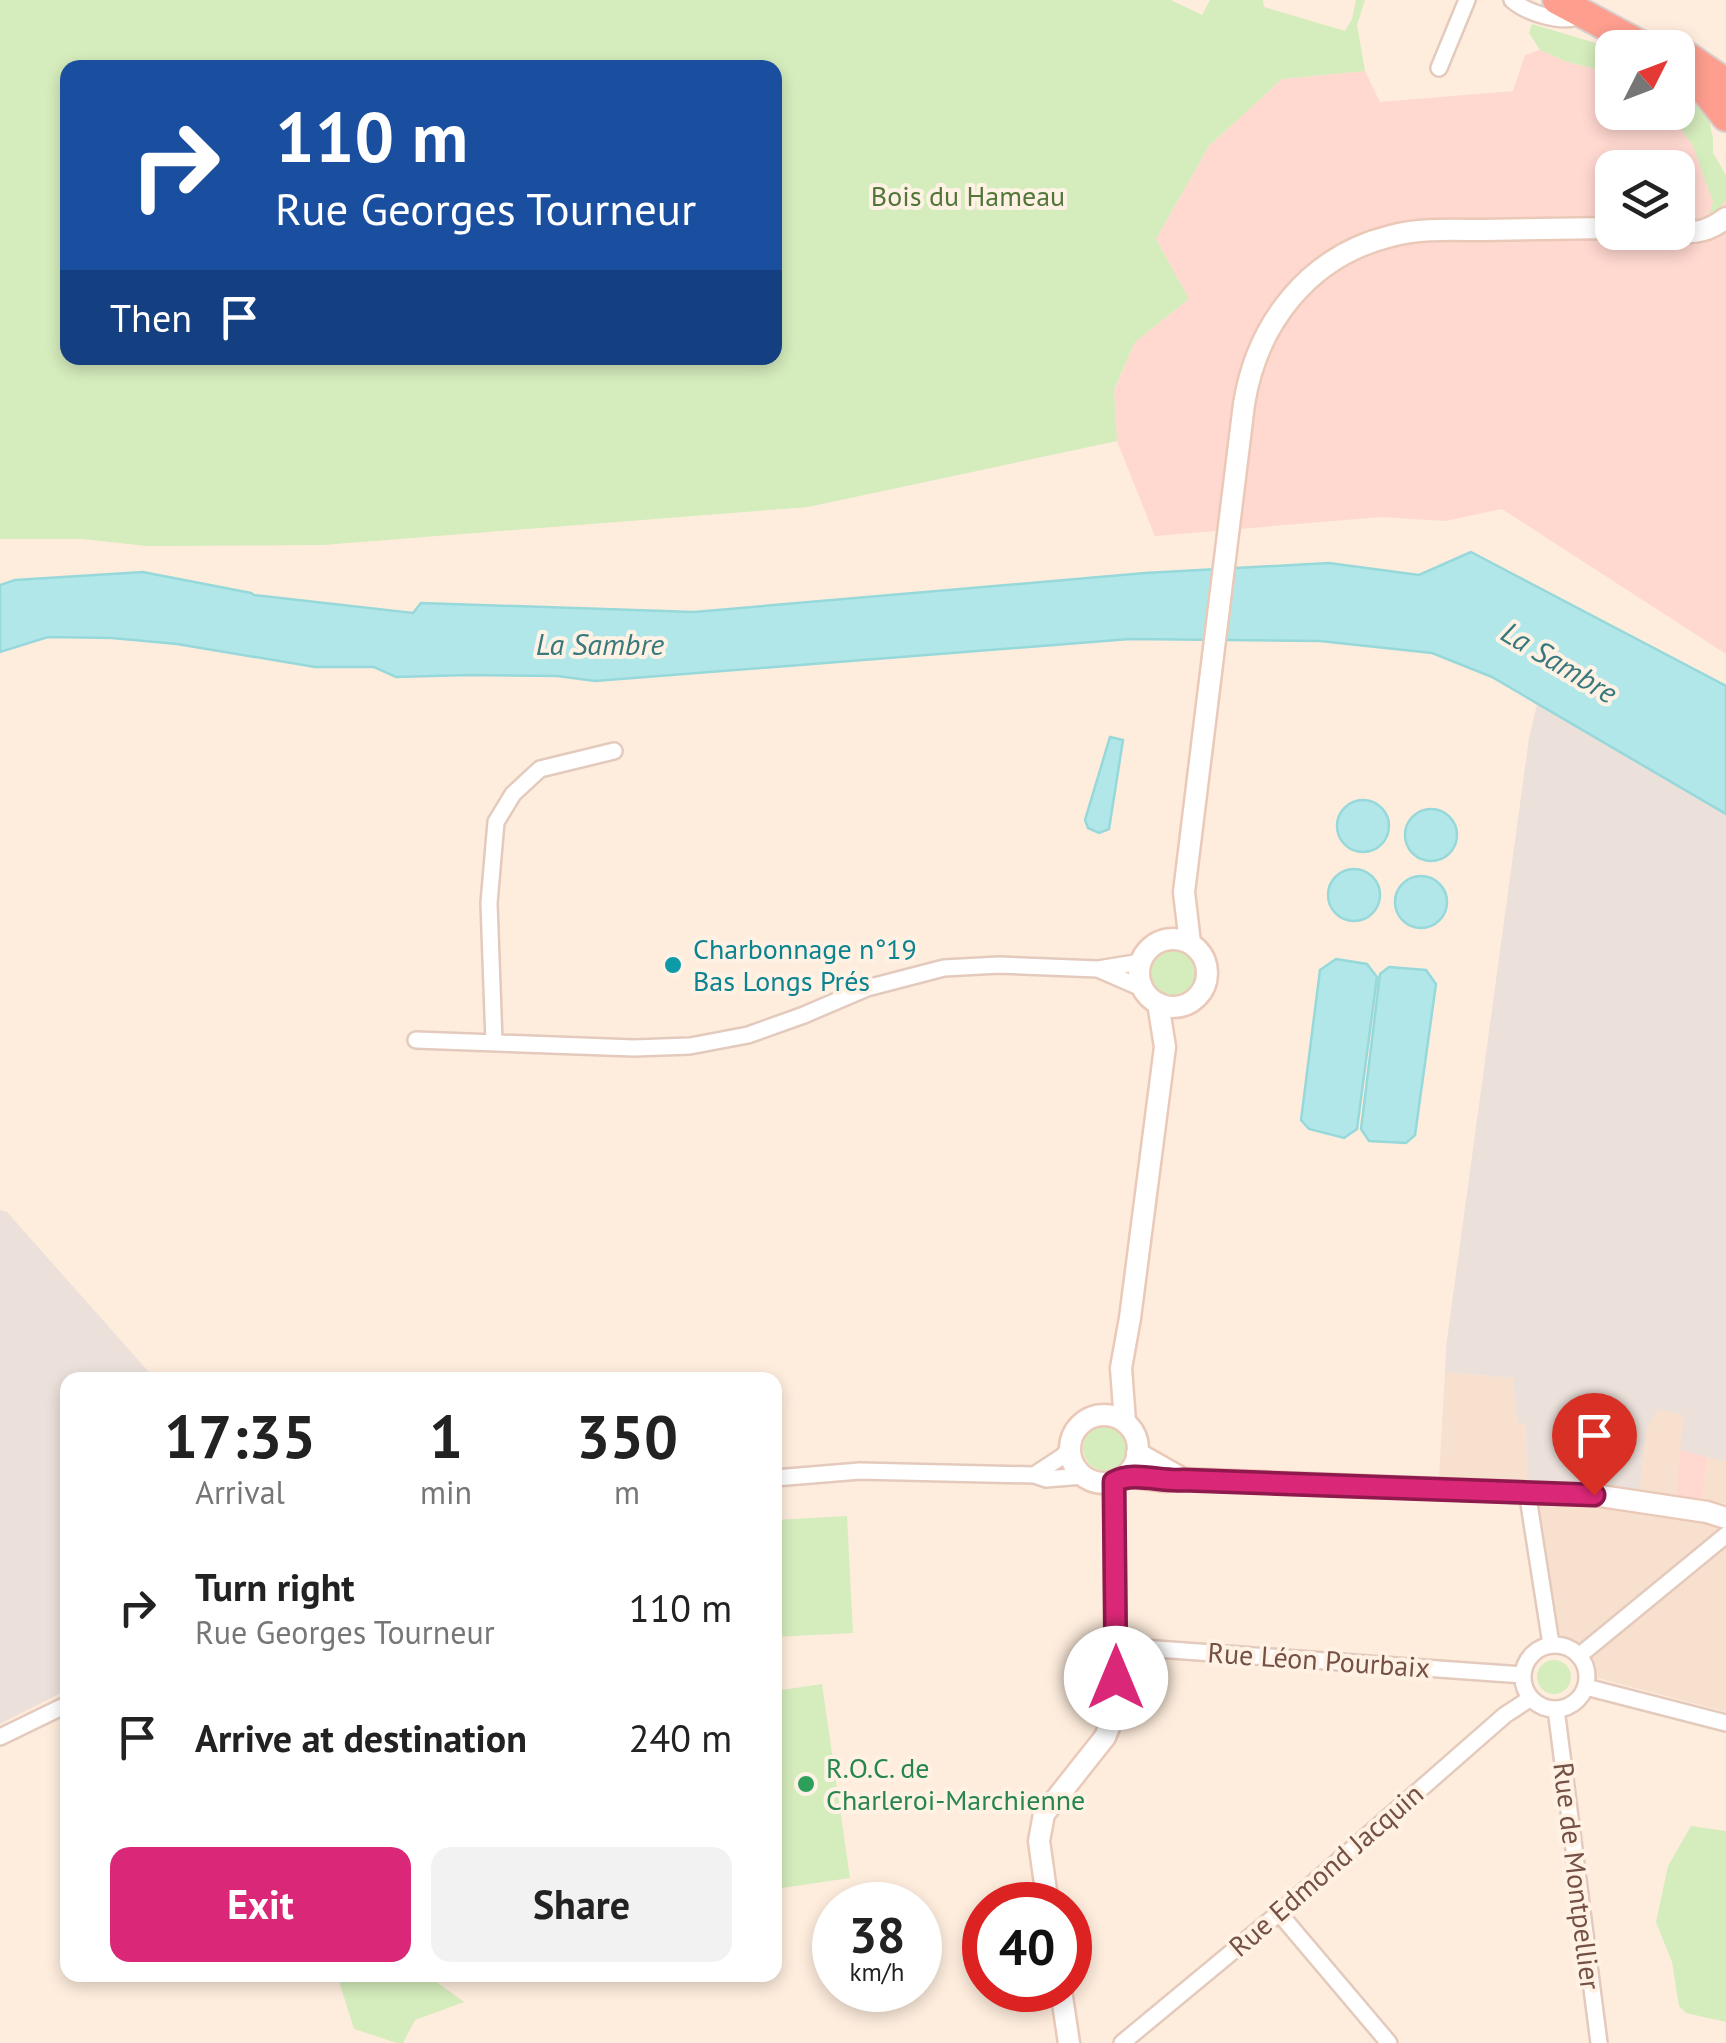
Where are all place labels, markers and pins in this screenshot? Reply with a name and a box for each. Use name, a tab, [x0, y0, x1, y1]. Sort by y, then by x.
place label: Charbonnage n°19 Bas Longs Prés	[693, 930, 917, 999]
marker: Charbonnage n°19 Bas Longs Prés	[662, 954, 684, 976]
pin	[1552, 1393, 1637, 1496]
place label: R.O.C. de Charleroi-Marchienne	[826, 1749, 1085, 1818]
marker: R.O.C. de Charleroi-Marchienne	[795, 1773, 817, 1795]

